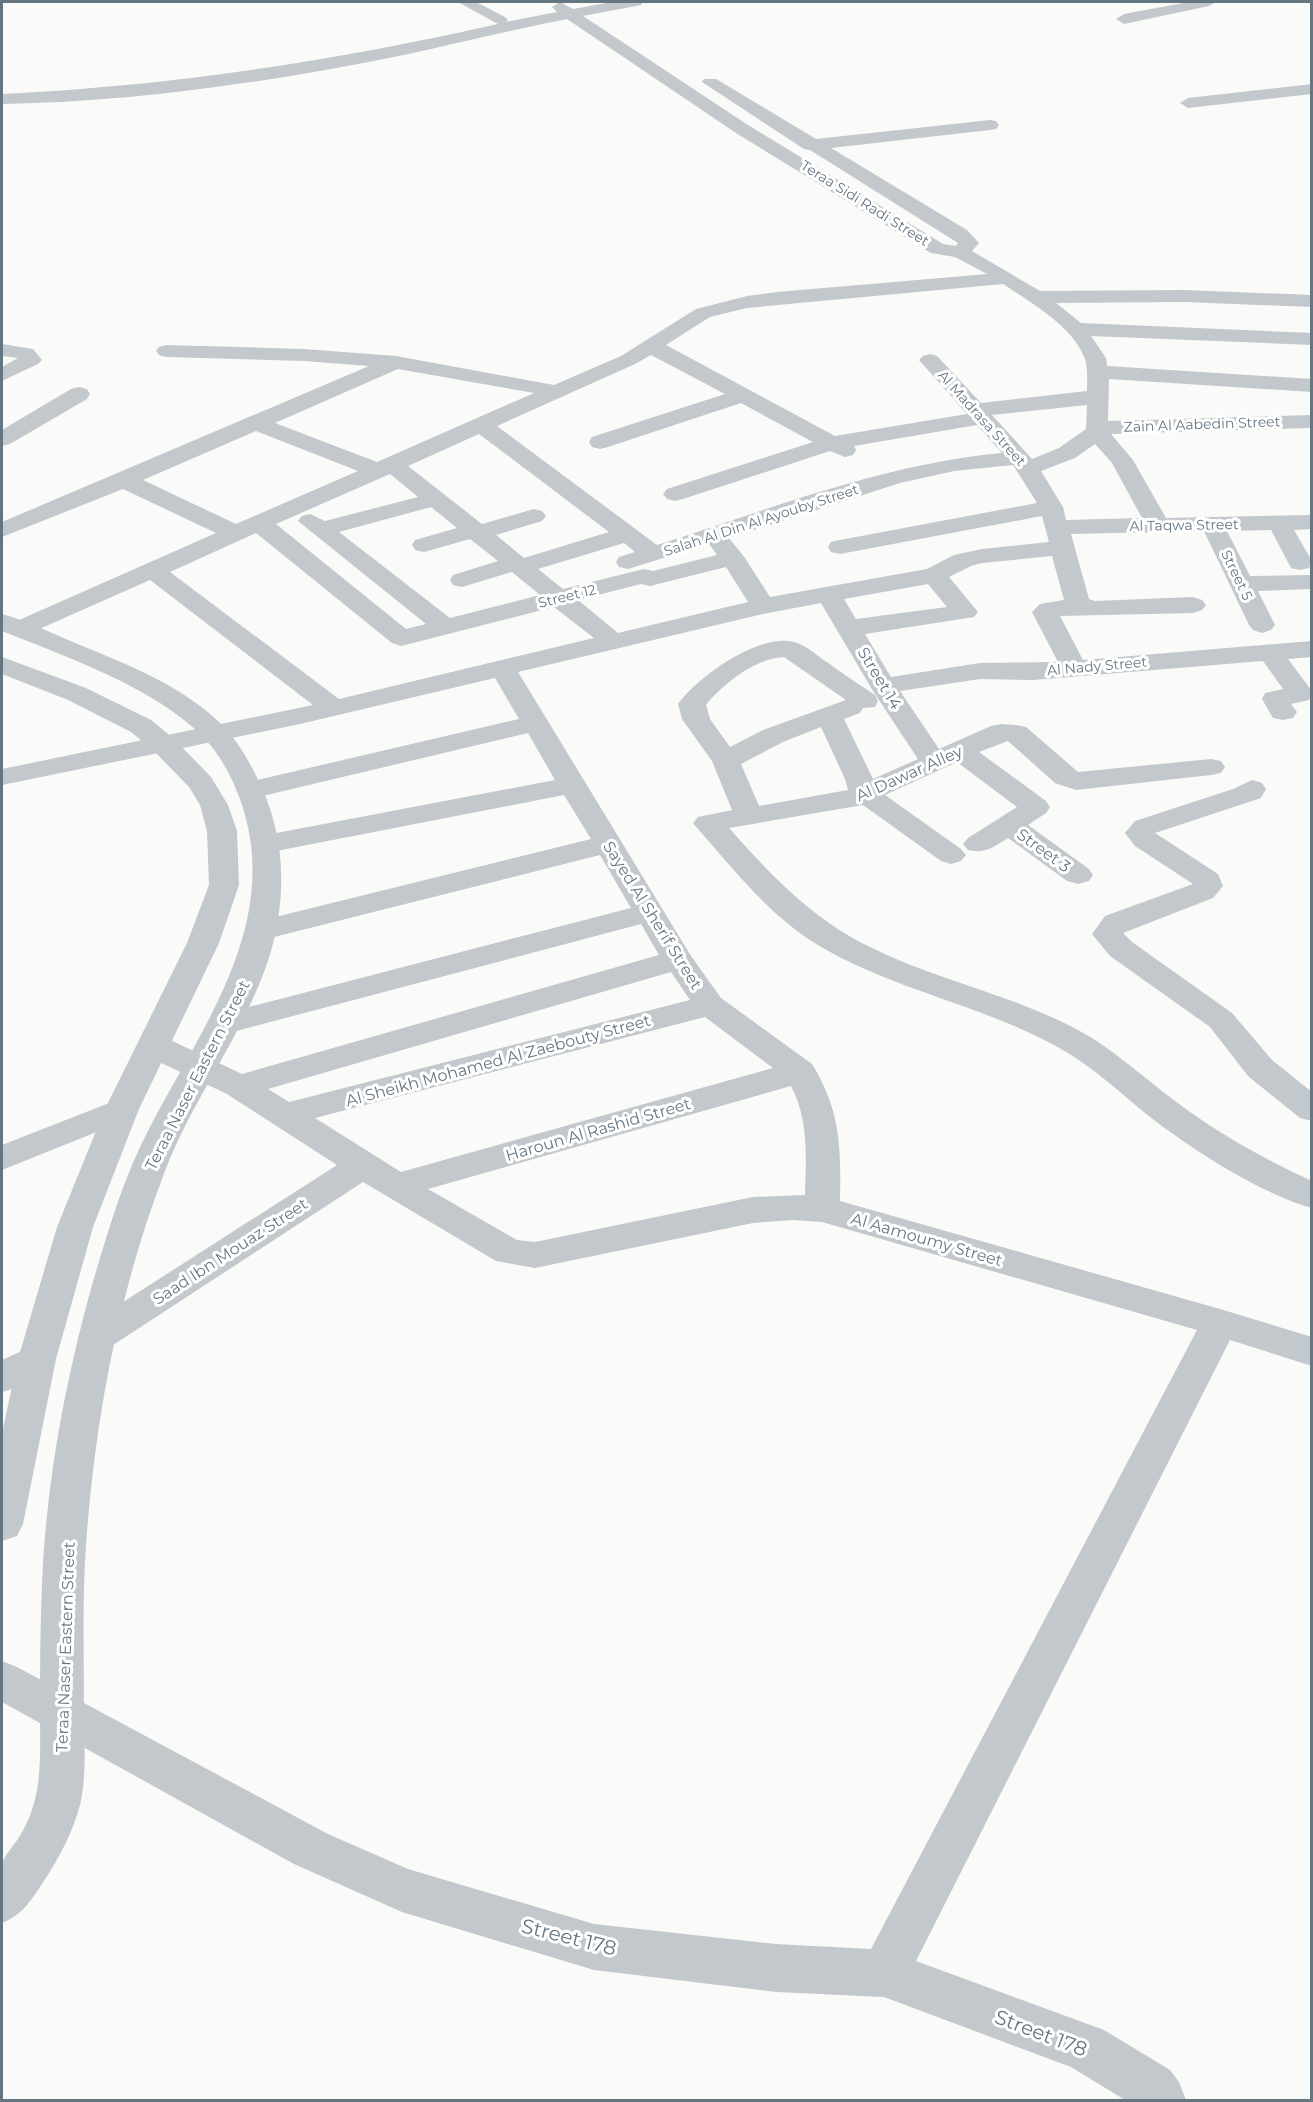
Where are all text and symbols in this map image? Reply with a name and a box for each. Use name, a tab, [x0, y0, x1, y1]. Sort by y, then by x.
street label: Teraa Sidi Radi Street	[798, 156, 933, 250]
street label: Al Madrasa Street	[934, 366, 1030, 470]
street label: Zain Al Aabedin Street	[1123, 412, 1281, 436]
street label: Salah Al Din Al Ayouby Street	[661, 480, 861, 560]
street label: Al Taqwa Street	[1129, 515, 1239, 535]
street label: Street 5	[1217, 547, 1257, 603]
street label: Street 12	[536, 580, 598, 612]
street label: Street 14	[854, 644, 906, 713]
street label: Al Nady Street	[1046, 653, 1148, 679]
street label: Al Dawar Alley	[853, 741, 966, 805]
street label: Street 3	[1013, 825, 1074, 876]
street label: Sayed Al Sherif Street	[599, 838, 706, 993]
street label: Teraa Naser Eastern Street	[141, 977, 254, 1173]
street label: Al Sheikh Mohamed Al Zaebouty Street	[344, 1010, 653, 1110]
street label: Haroun Al Rashid Street	[503, 1094, 693, 1165]
street label: Saad Ibn Mouaz Street	[149, 1194, 312, 1309]
street label: Al Aamoumy Street	[849, 1209, 1005, 1270]
street label: Teraa Naser Eastern Street	[52, 1541, 79, 1753]
street label: Street 178	[519, 1914, 619, 1960]
street label: Street 178	[991, 2004, 1091, 2062]

